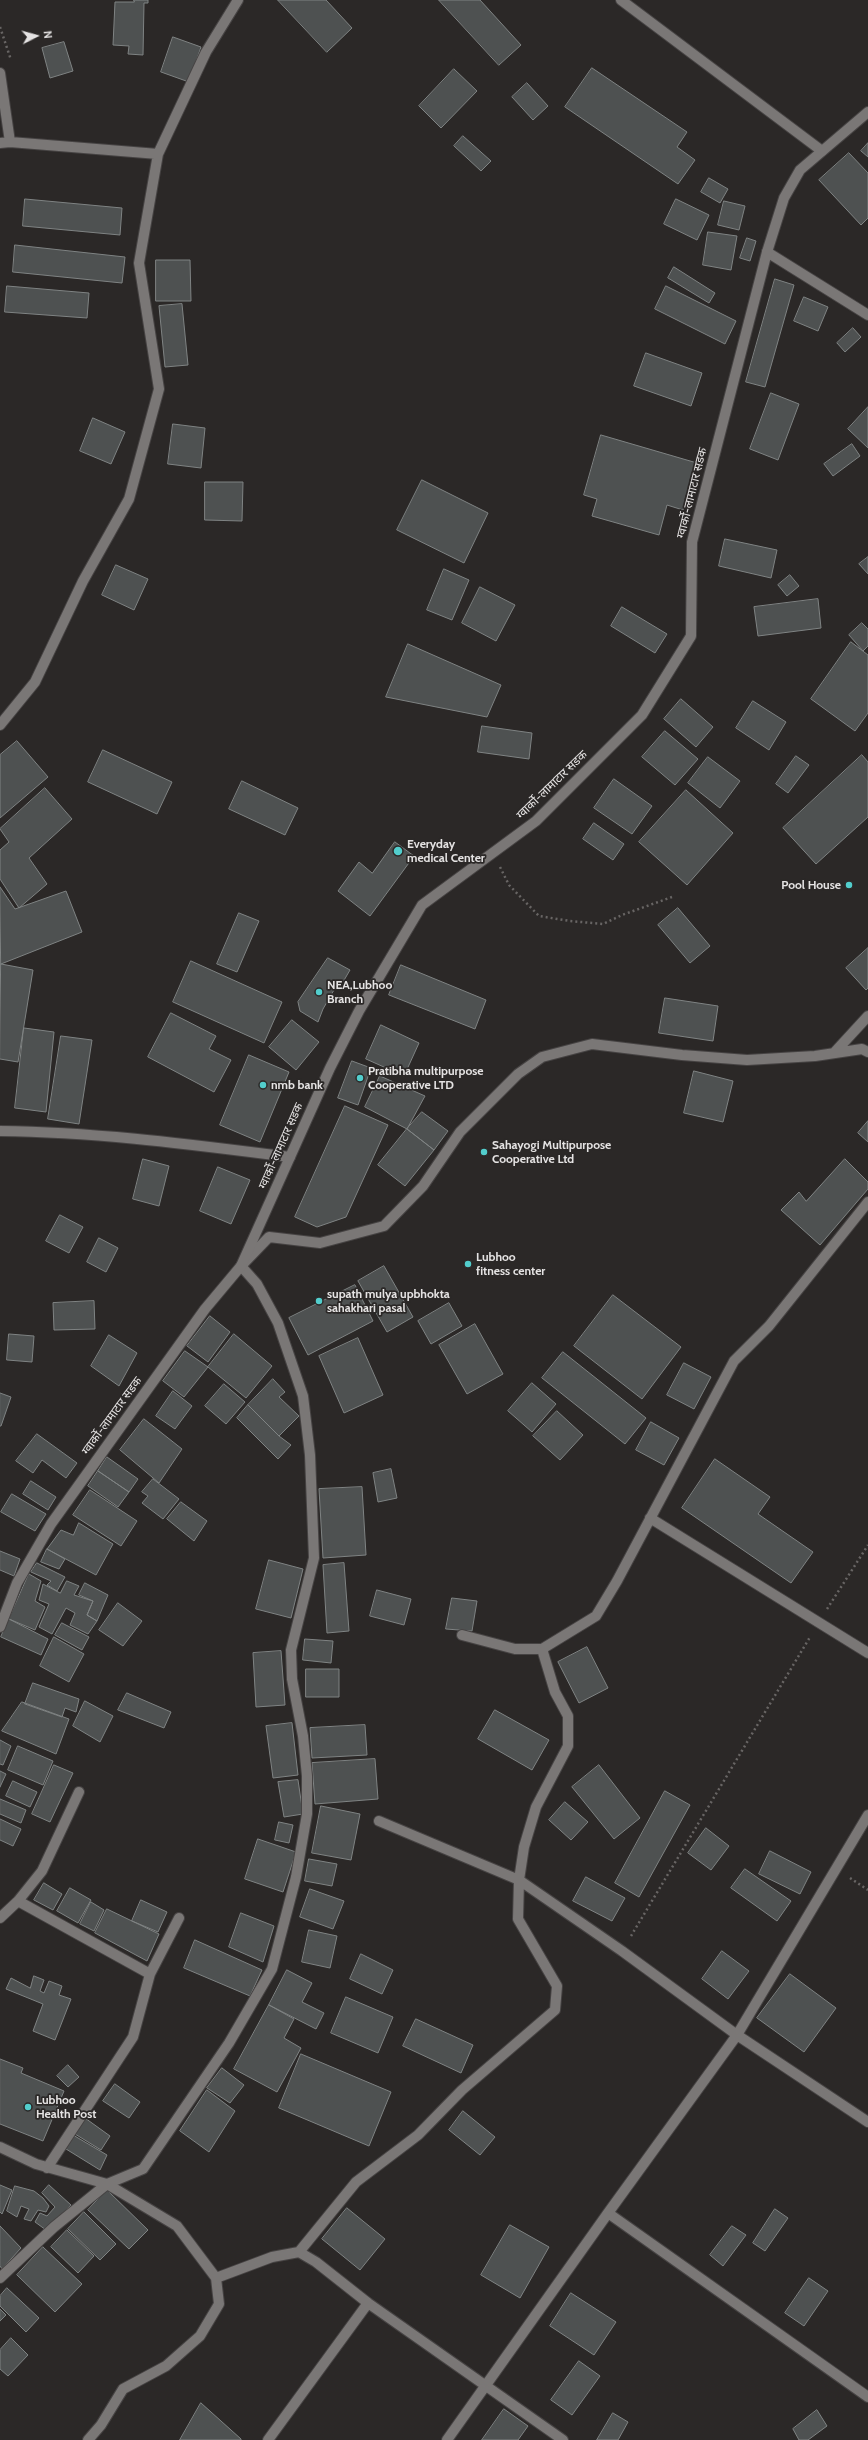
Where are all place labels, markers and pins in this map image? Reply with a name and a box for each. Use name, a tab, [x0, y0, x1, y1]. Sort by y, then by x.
place label: Everyday medical Center	[407, 837, 485, 865]
marker: Everyday medical Center	[392, 845, 404, 857]
place label: Pool House	[781, 878, 841, 892]
marker: Pool House	[844, 880, 854, 890]
place label: NEA,Lubhoo Branch	[327, 978, 392, 1006]
marker: NEA,Lubhoo Branch	[314, 987, 324, 997]
place label: Pratibha multipurpose Cooperative LTD	[368, 1064, 483, 1092]
marker: Pratibha multipurpose Cooperative LTD	[355, 1073, 365, 1083]
place label: nmb bank	[271, 1078, 323, 1092]
marker: nmb bank	[258, 1080, 268, 1090]
place label: Sahayogi Multipurpose Cooperative Ltd	[492, 1138, 611, 1166]
marker: Sahayogi Multipurpose Cooperative Ltd	[479, 1147, 489, 1157]
place label: Lubhoo fitness center	[476, 1250, 545, 1278]
marker: Lubhoo fitness center	[463, 1259, 473, 1269]
place label: supath mulya upbhokta sahakhari pasal	[327, 1287, 450, 1315]
marker: supath mulya upbhokta sahakhari pasal	[314, 1296, 324, 1306]
place label: Lubhoo Health Post	[36, 2093, 96, 2121]
marker: Lubhoo Health Post	[23, 2102, 33, 2112]

